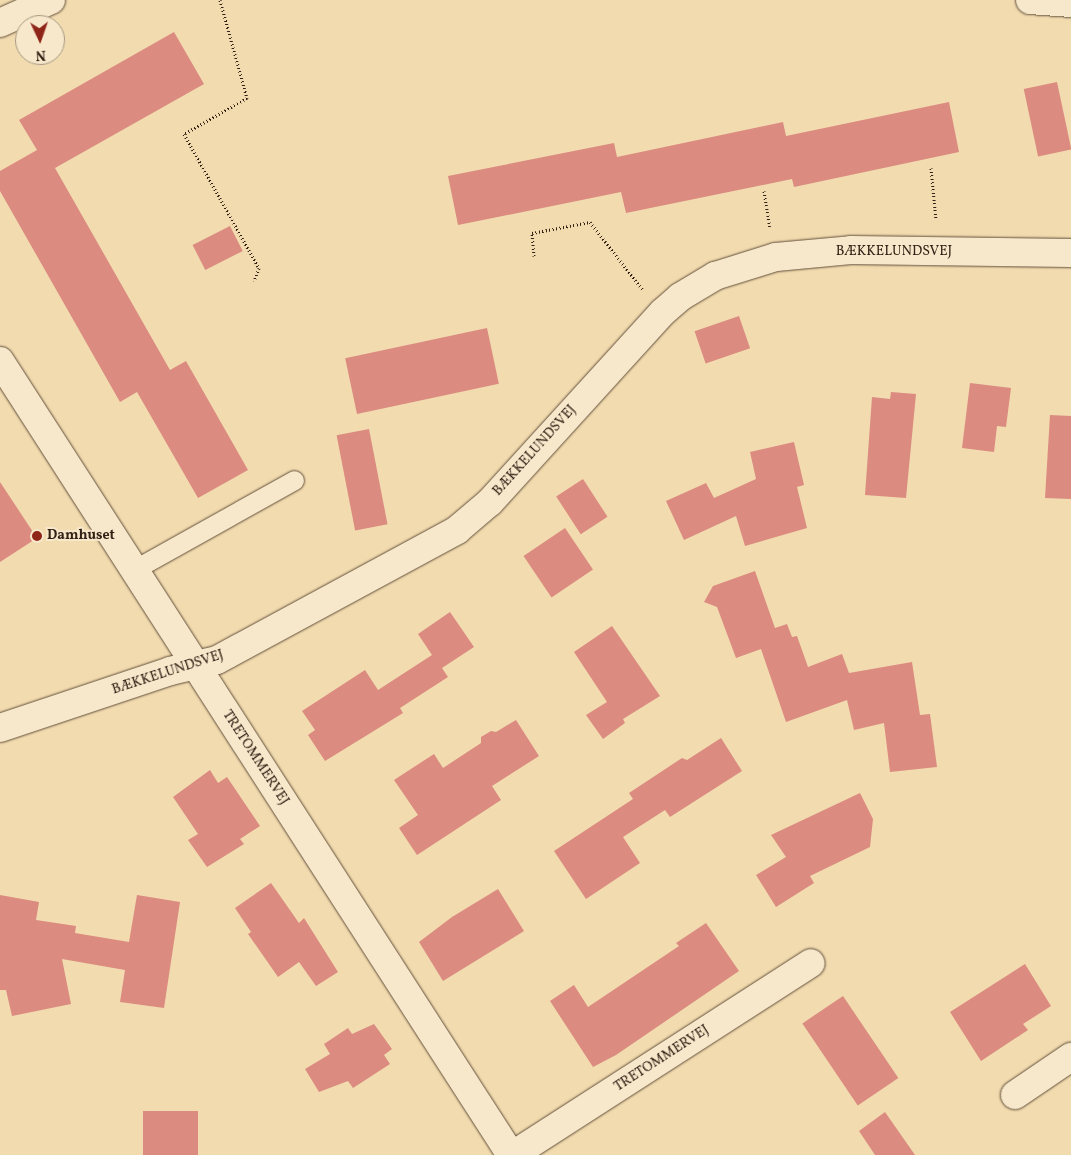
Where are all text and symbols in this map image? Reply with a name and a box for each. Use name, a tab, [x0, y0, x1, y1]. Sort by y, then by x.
north arrow	[15, 15, 65, 65]
text: N	[35, 45, 46, 64]
street label: BÆKKELUNDSVEJ	[836, 244, 952, 260]
street label: BÆKKELUNDSVEJ	[490, 402, 580, 500]
place label: Damhuset	[47, 528, 115, 544]
marker: Damhuset	[31, 530, 43, 542]
street label: BÆKKELUNDSVEJ	[110, 647, 226, 699]
street label: TRETOMMERVEJ	[218, 707, 292, 809]
street label: TRETOMMERVEJ	[611, 1022, 713, 1096]

